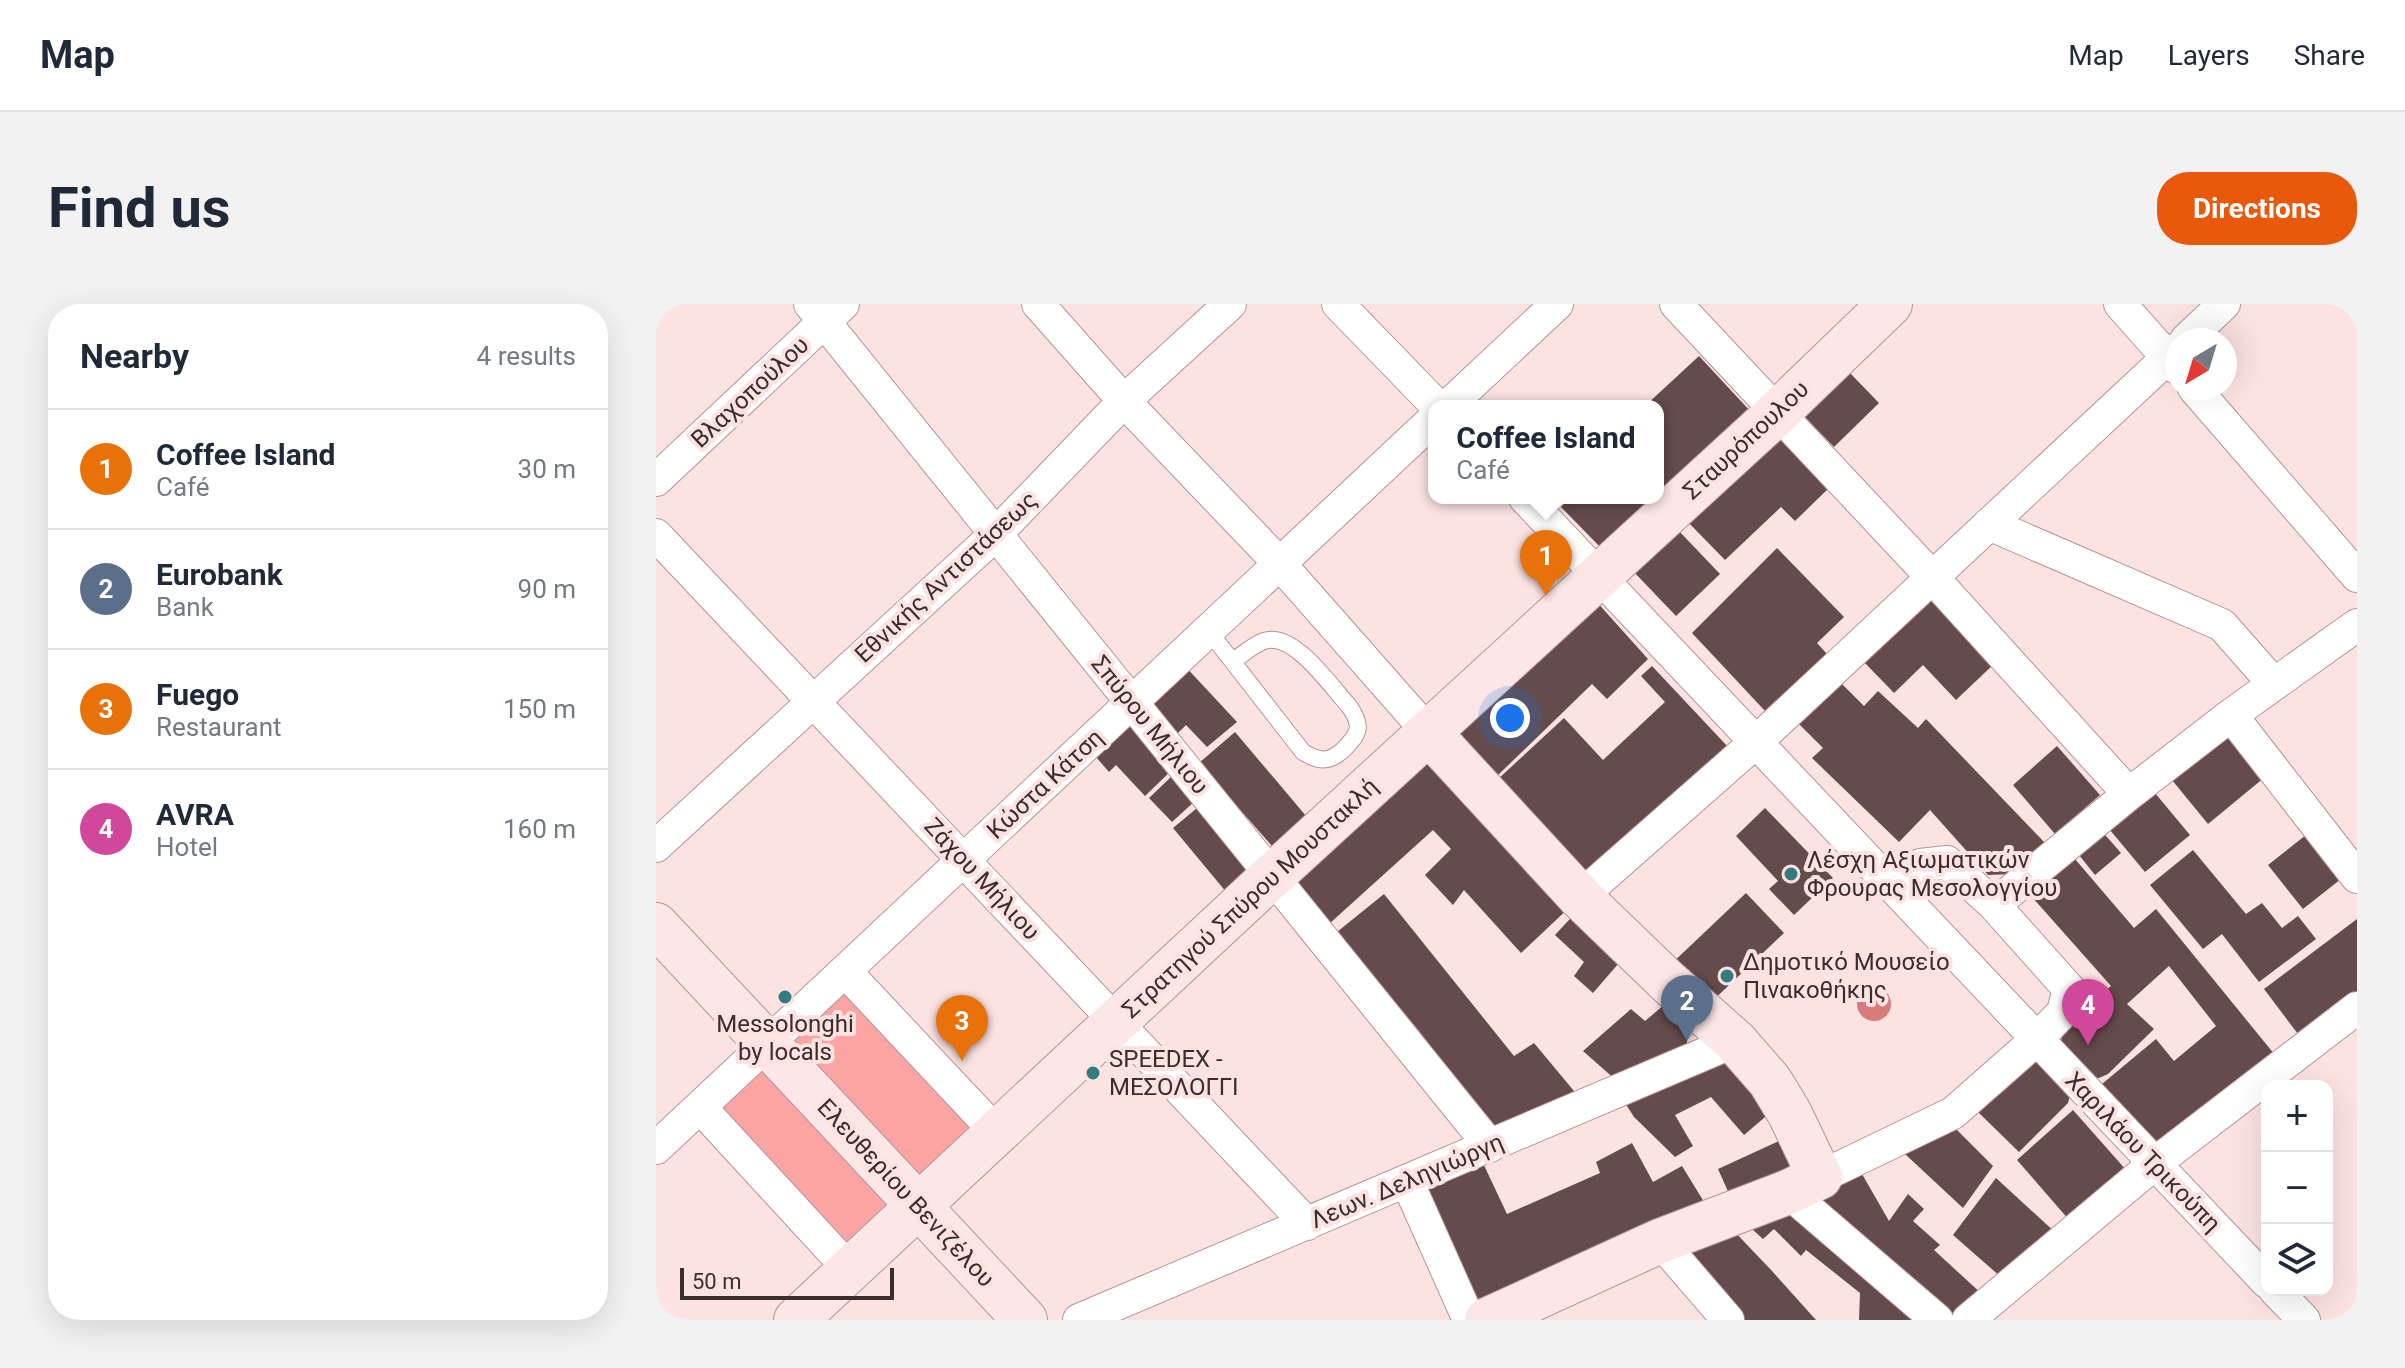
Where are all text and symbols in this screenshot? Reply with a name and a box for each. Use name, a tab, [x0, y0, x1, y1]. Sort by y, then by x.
text: Map	[40, 33, 115, 77]
text: Map	[2068, 39, 2124, 72]
text: Layers	[2168, 39, 2250, 72]
text: Share	[2294, 39, 2365, 72]
button: Directions	[2157, 172, 2357, 245]
text: Find us	[48, 175, 231, 241]
north arrow	[2165, 328, 2237, 400]
street label: Βλαχοπούλου	[686, 331, 814, 453]
text: Nearby	[80, 336, 189, 376]
text: 4 results	[477, 341, 576, 371]
street label: Σταυρόπουλου	[1678, 375, 1814, 505]
popup	[1428, 400, 1664, 504]
text: Coffee Island	[1456, 420, 1636, 455]
text: Coffee Island	[156, 437, 335, 472]
text: 1	[99, 454, 113, 484]
text: 30 m	[518, 454, 576, 484]
text: Café	[1456, 455, 1510, 485]
text: Café	[156, 472, 210, 502]
street label: Εθνικής Αντιστάσεως	[849, 486, 1043, 668]
pin: 1	[1520, 530, 1572, 596]
text: Eurobank	[156, 557, 283, 592]
text: 2	[99, 574, 113, 604]
text: 90 m	[518, 574, 576, 604]
text: Bank	[156, 592, 214, 622]
street label: Σπύρου Μήλιου	[1086, 650, 1214, 800]
text: Fuego	[156, 677, 239, 712]
text: 3	[99, 694, 113, 724]
text: 150 m	[503, 694, 576, 724]
your location	[1490, 698, 1530, 738]
text: Restaurant	[156, 712, 282, 742]
street label: Κώστα Κάτση	[981, 723, 1109, 845]
street label: Στρατηγού Σπύρου Μουστακλή	[1116, 772, 1384, 1024]
text: AVRA	[156, 797, 234, 832]
street label: Ζάχου Μήλιου	[919, 812, 1045, 946]
text: 4	[99, 814, 113, 844]
text: 160 m	[503, 814, 576, 844]
text: Hotel	[156, 832, 218, 862]
place label: Λέσχη Αξιωματικών Φρουρας Μεσολογγίου	[1807, 846, 2057, 902]
marker: Λέσχη Αξιωματικών Φρουρας Μεσολογγίου	[1782, 865, 1800, 883]
place label: Δημοτικό Μουσείο Πινακοθήκης	[1743, 948, 1950, 1004]
marker: Δημοτικό Μουσείο Πινακοθήκης	[1718, 967, 1736, 985]
pin: 2	[1661, 975, 1713, 1041]
pin: 4	[2062, 979, 2114, 1045]
marker: Messolonghi by locals	[776, 988, 794, 1006]
pin: 3	[936, 995, 988, 1061]
place label: Messolonghi by locals	[716, 1010, 854, 1066]
place label: SPEEDEX - ΜΕΣΟΛΟΓΓΙ	[1109, 1045, 1239, 1101]
marker: SPEEDEX - ΜΕΣΟΛΟΓΓΙ	[1084, 1064, 1102, 1082]
street label: Χαριλάου Τρικούπη	[2059, 1066, 2227, 1238]
map controls	[2261, 1080, 2333, 1296]
button: +	[2261, 1080, 2333, 1152]
street label: Ελευθερίου Βενιζέλου	[812, 1093, 1000, 1293]
street label: Λεων. Δεληγιώργη	[1307, 1128, 1507, 1234]
button: −	[2261, 1152, 2333, 1224]
button: layers	[2261, 1224, 2333, 1296]
scale bar	[680, 1264, 894, 1300]
text: 50 m	[692, 1269, 741, 1294]

